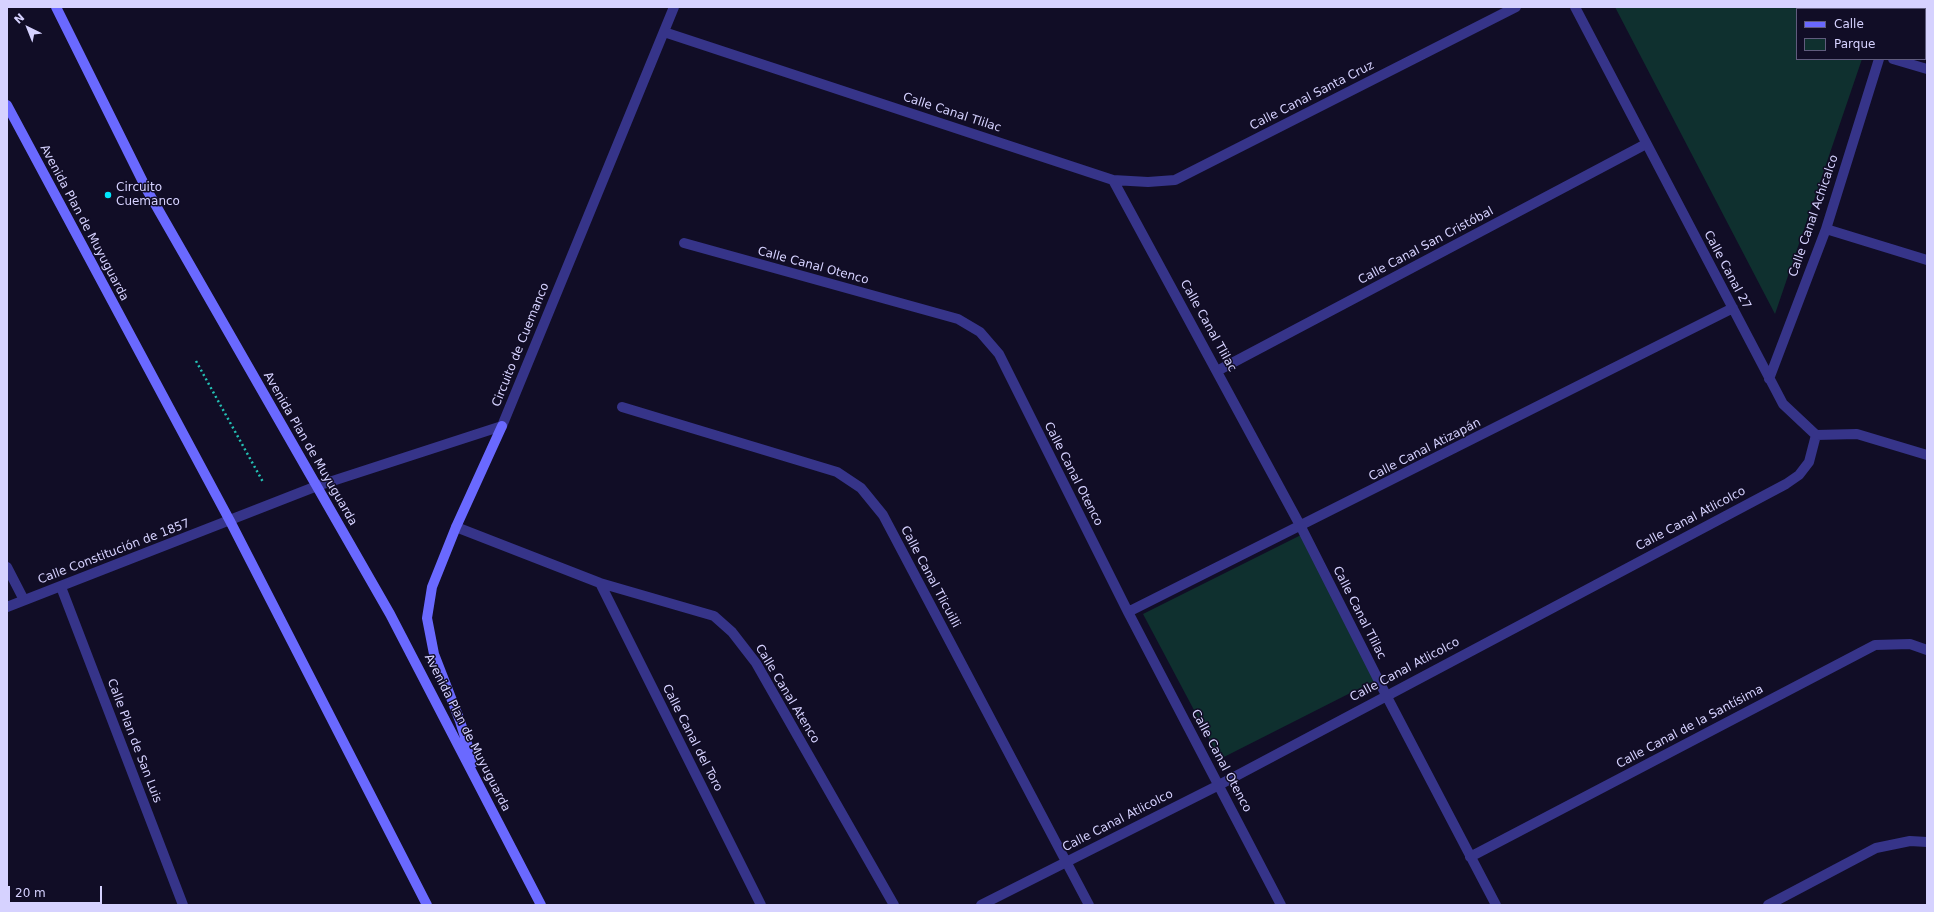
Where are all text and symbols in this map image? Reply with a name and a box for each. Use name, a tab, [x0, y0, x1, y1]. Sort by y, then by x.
north arrow	[8, 8, 48, 48]
legend	[1796, 8, 1926, 60]
text: N	[12, 11, 27, 27]
text: Calle	[1834, 17, 1864, 31]
text: Parque	[1834, 37, 1875, 51]
street label: Calle Canal Santa Cruz	[1248, 58, 1376, 134]
street label: Calle Canal Tlilac	[901, 90, 1003, 136]
street label: Avenida Plan de Muyuguarda	[37, 142, 131, 304]
street label: Calle Canal Achicalco	[1786, 153, 1842, 279]
place label: Circuito Cuemanco	[116, 181, 180, 209]
marker: Circuito Cuemanco	[103, 190, 113, 200]
street label: Calle Canal San Cristóbal	[1356, 204, 1496, 288]
street label: Calle Canal 27	[1700, 228, 1754, 312]
street label: Calle Canal Otenco	[756, 244, 870, 288]
street label: Calle Canal Tlilac	[1177, 278, 1239, 374]
street label: Circuito de Cuemanco	[489, 281, 553, 409]
street label: Avenida Plan de Muyuguarda	[260, 370, 360, 528]
street label: Calle Canal Atizapán	[1367, 416, 1483, 484]
street label: Calle Canal Otenco	[1041, 420, 1105, 528]
street label: Calle Canal Atlicolco	[1634, 484, 1748, 554]
street label: Calle Constitución de 1857	[36, 516, 192, 588]
street label: Calle Canal Tlicuilli	[897, 524, 963, 630]
street label: Calle Canal Tlilac	[1329, 564, 1389, 662]
street label: Calle Canal Atlicolco	[1348, 635, 1462, 705]
street label: Calle Canal Atenco	[752, 642, 822, 746]
street label: Avenida Plan de Muyuguarda	[421, 652, 513, 814]
street label: Calle Plan de San Luis	[104, 677, 164, 805]
street label: Calle Canal del Toro	[659, 682, 725, 794]
street label: Calle Canal de la Santísima	[1614, 682, 1766, 772]
street label: Calle Canal Otenco	[1188, 707, 1254, 815]
street label: Calle Canal Atlicolco	[1060, 787, 1176, 855]
scale bar	[10, 878, 104, 904]
text: 20 m	[15, 886, 46, 900]

